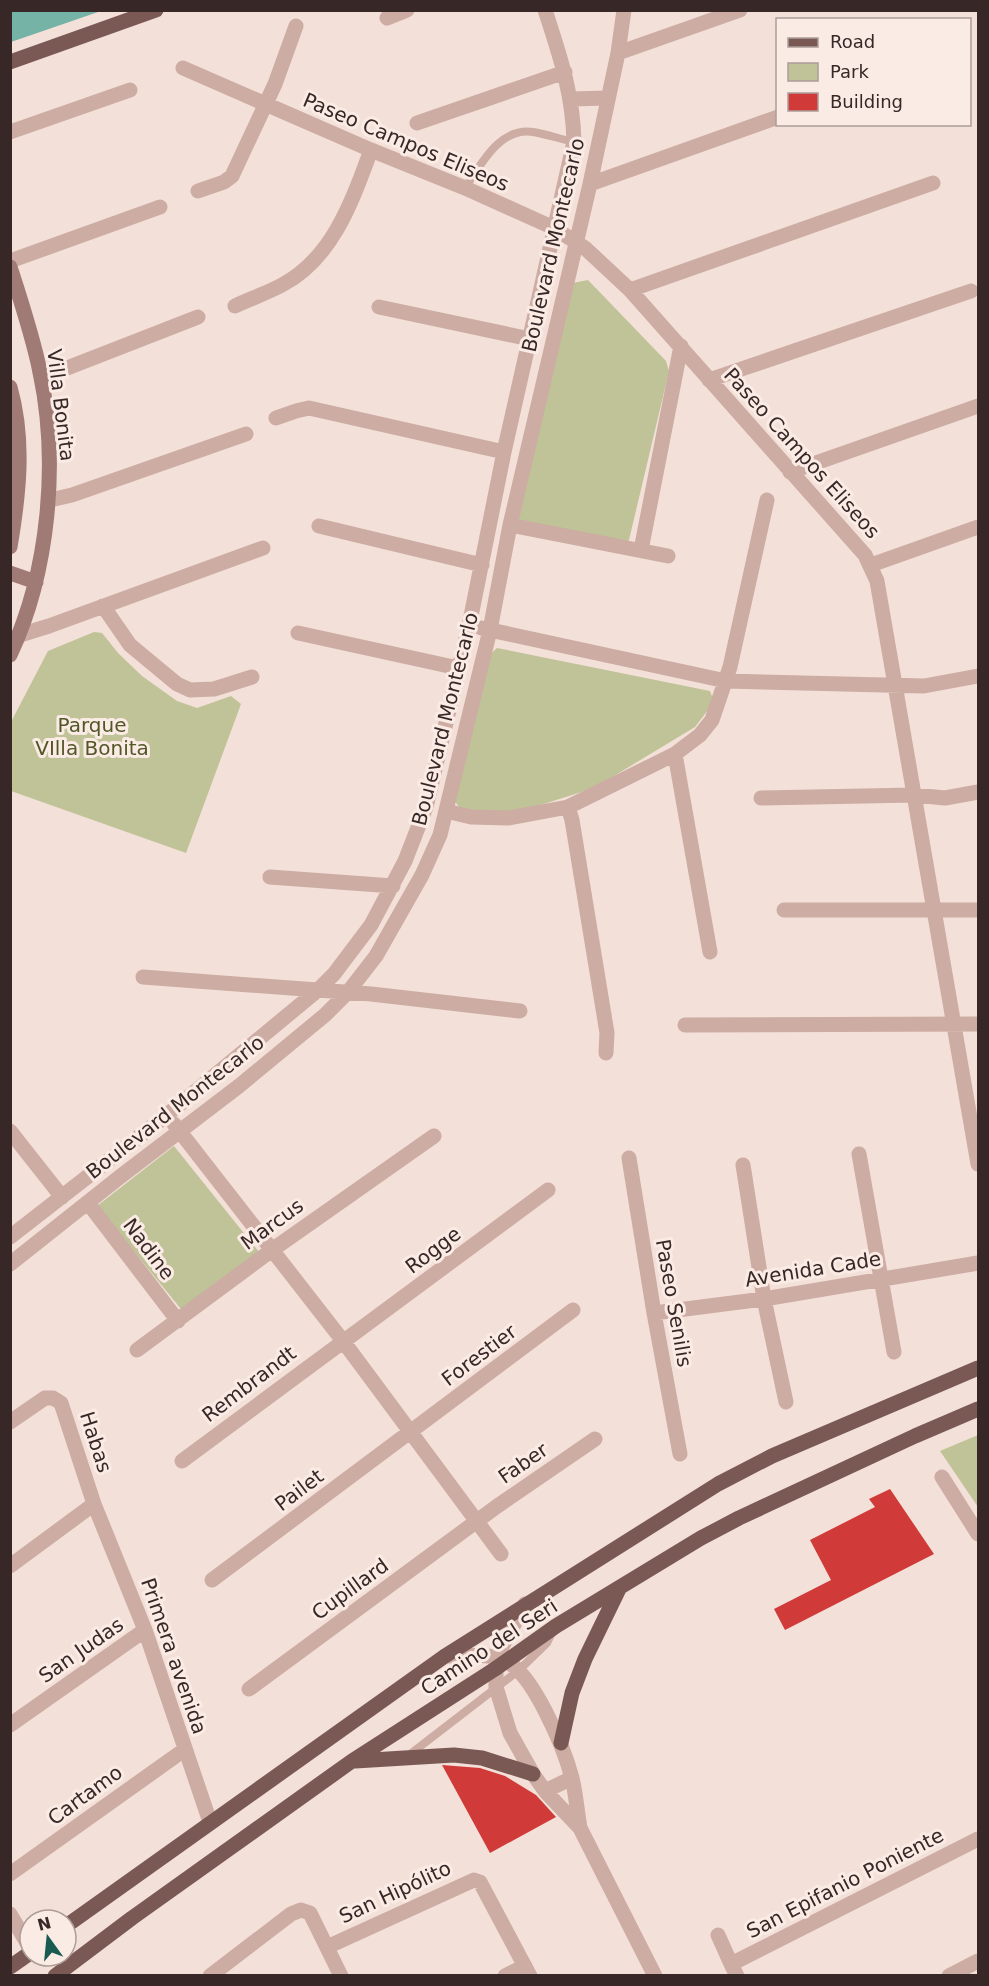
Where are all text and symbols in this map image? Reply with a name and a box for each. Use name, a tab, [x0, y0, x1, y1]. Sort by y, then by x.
legend	[776, 18, 971, 126]
text: Road	[830, 31, 875, 52]
text: Park	[830, 61, 869, 82]
street label: Paseo Campos Eliseos	[299, 88, 513, 196]
text: Building	[830, 91, 903, 112]
street label: Boulevard Montecarlo	[517, 136, 589, 354]
street label: Villa Bonita	[42, 348, 80, 462]
street label: Paseo Campos Eliseos	[719, 363, 885, 543]
street label: Boulevard Montecarlo	[407, 610, 483, 828]
park label: Parque VIlla Bonita	[35, 713, 149, 760]
street label: Boulevard Montecarlo	[81, 1030, 269, 1184]
street label: Marcus	[236, 1193, 308, 1255]
street label: Nadine	[118, 1214, 180, 1284]
street label: Rogge	[401, 1221, 465, 1279]
street label: Paseo Senilis	[651, 1237, 697, 1369]
street label: Avenida Cade	[743, 1246, 883, 1292]
street label: Forestier	[437, 1319, 522, 1391]
street label: Rembrandt	[197, 1341, 301, 1427]
street label: Habas	[75, 1408, 117, 1476]
street label: Faber	[494, 1437, 553, 1489]
street label: Pailet	[270, 1464, 328, 1516]
street label: Cupillard	[307, 1553, 393, 1625]
street label: Primera avenida	[136, 1575, 212, 1737]
street label: Camino del Seri	[416, 1594, 562, 1700]
street label: San Judas	[34, 1612, 128, 1688]
street label: Cartamo	[43, 1760, 127, 1830]
street label: San Epifanio Poniente	[742, 1823, 948, 1943]
street label: San Hipólito	[335, 1856, 455, 1928]
north arrow	[18, 1908, 78, 1968]
text: N	[35, 1913, 53, 1935]

